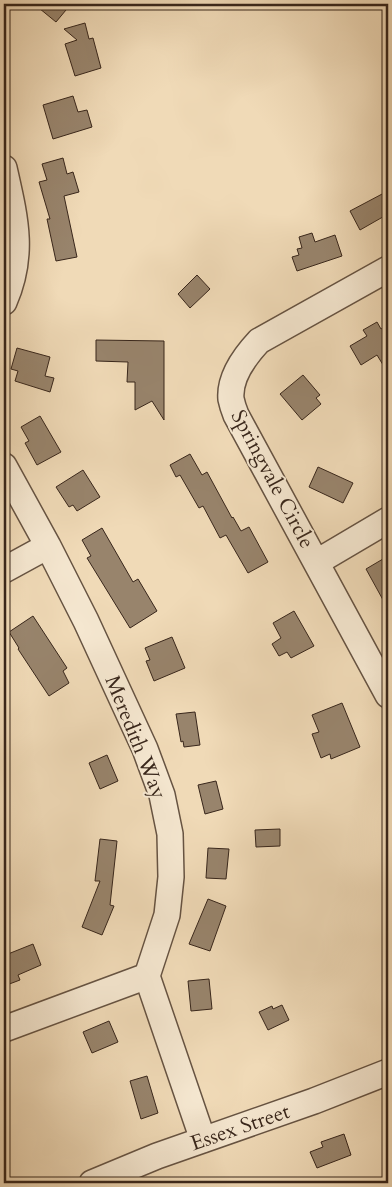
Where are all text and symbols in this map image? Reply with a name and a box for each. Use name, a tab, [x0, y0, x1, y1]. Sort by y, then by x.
street label: Springvale Circle	[224, 405, 321, 554]
street label: Meredith Way	[98, 671, 173, 803]
street label: Essex Street	[187, 1097, 294, 1158]

